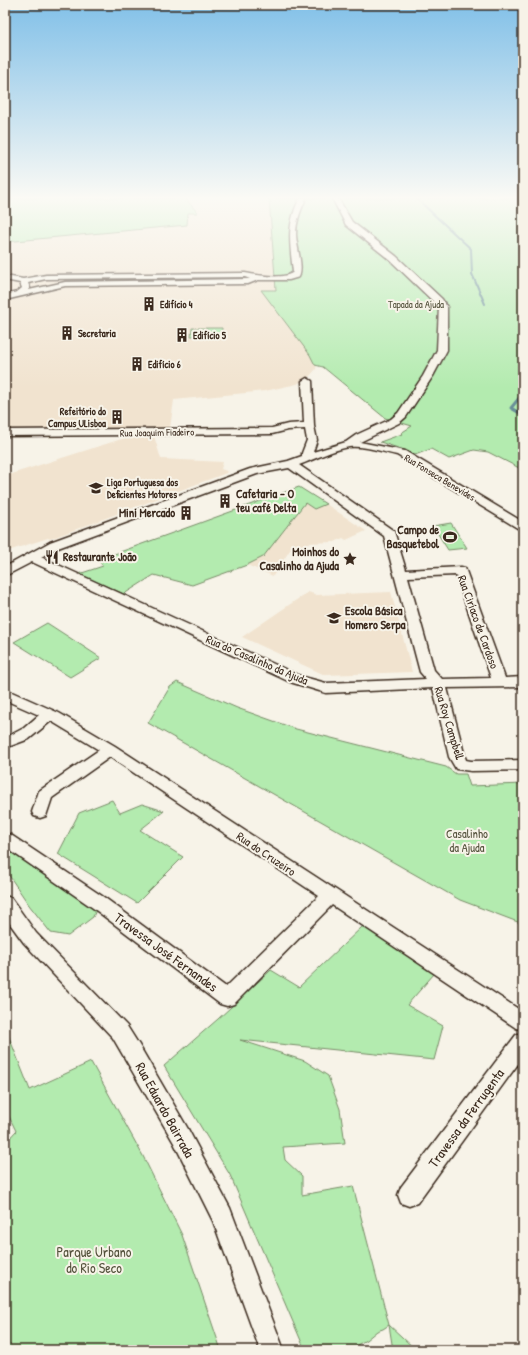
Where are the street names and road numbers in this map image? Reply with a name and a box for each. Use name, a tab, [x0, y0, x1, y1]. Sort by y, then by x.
street label: Rua Joaquim Fiadeiro	[120, 425, 194, 440]
street label: Rua Fonseca Benevides	[402, 451, 478, 504]
street label: Rua Ciríaco de Cardoso	[454, 573, 503, 671]
street label: Rua do Casalinho da Ajuda	[203, 630, 311, 689]
street label: Rua Roy Campbell	[430, 684, 469, 762]
street label: Rua do Cruzeiro	[233, 828, 299, 880]
street label: Travessa José Fernandes	[111, 908, 222, 996]
street label: Rua Eduardo Bairrada	[131, 1059, 200, 1161]
street label: Travessa da Ferrugenta	[423, 1064, 509, 1172]

